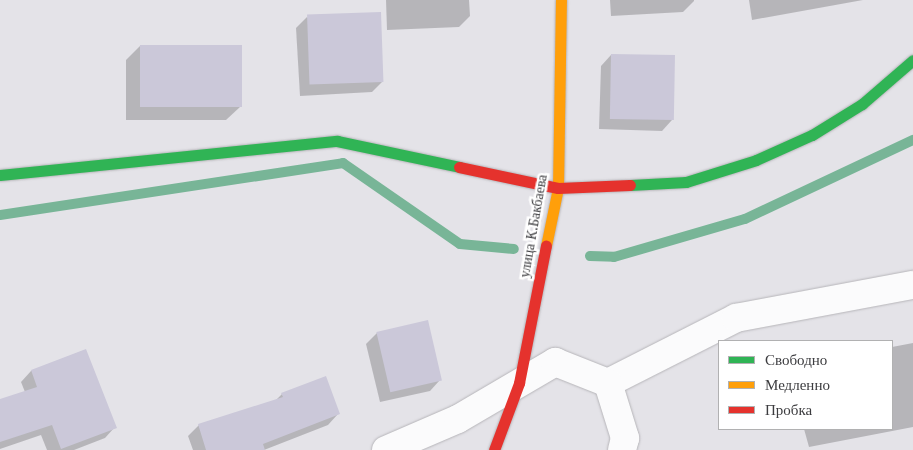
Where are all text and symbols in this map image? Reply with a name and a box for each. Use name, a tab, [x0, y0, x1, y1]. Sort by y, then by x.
street label: улица К.Бакбаева	[516, 173, 550, 279]
legend	[718, 340, 893, 430]
text: Свободно	[765, 350, 827, 369]
text: Медленно	[765, 375, 830, 394]
text: Пробка	[765, 400, 812, 419]

